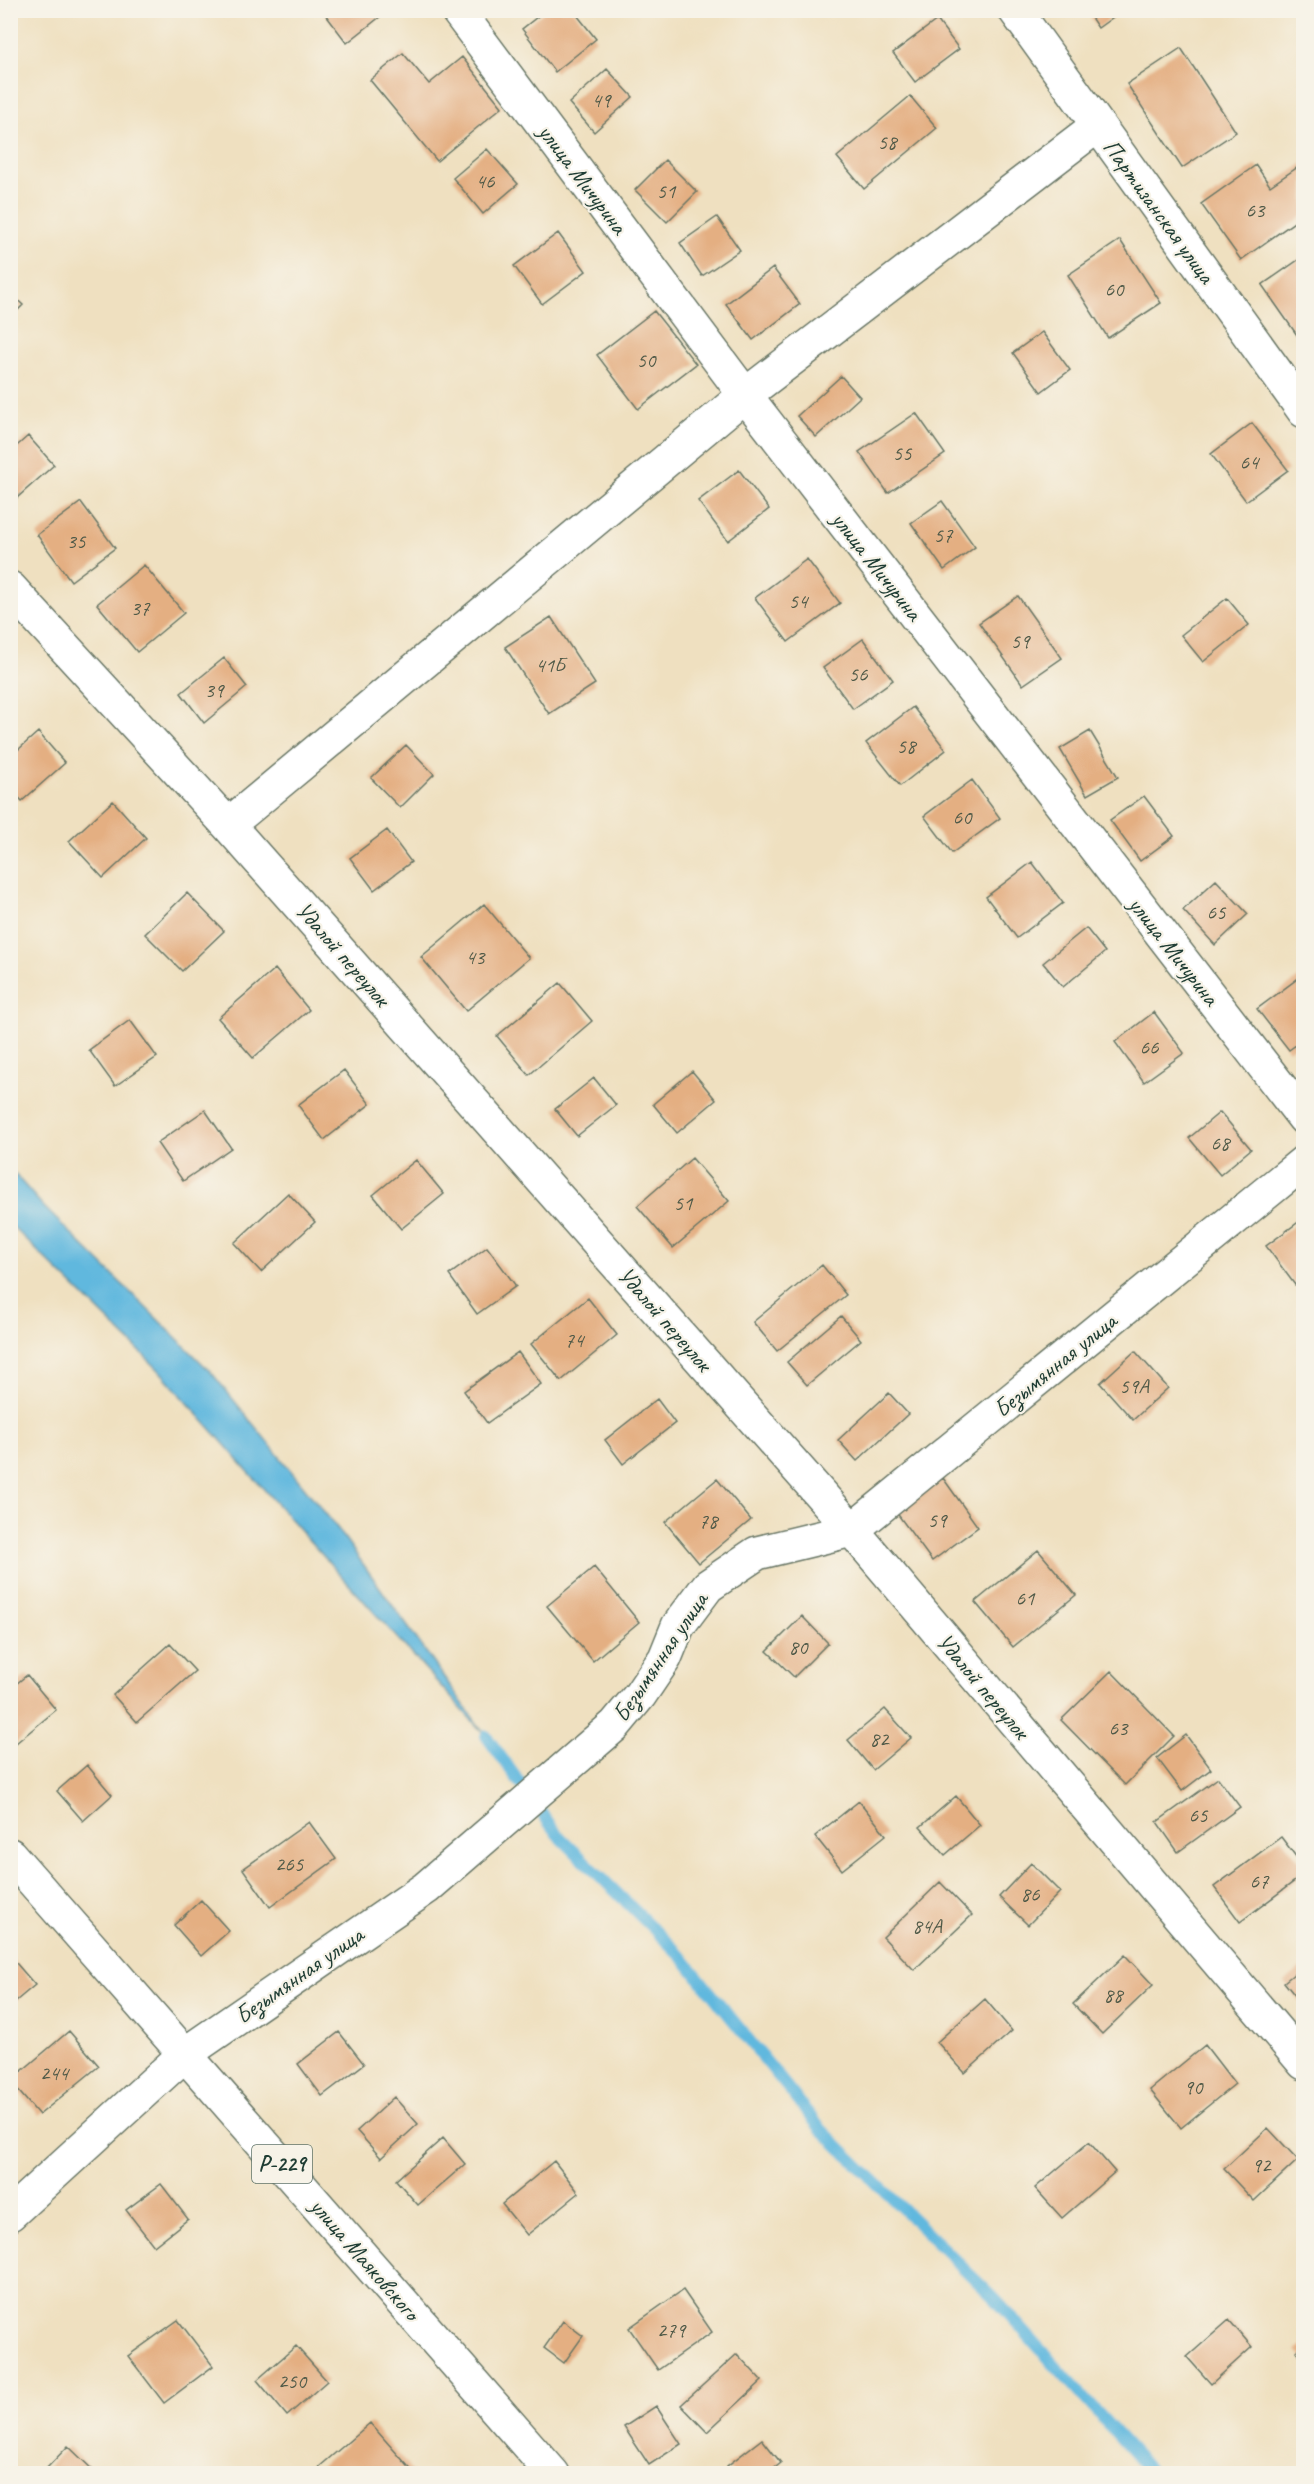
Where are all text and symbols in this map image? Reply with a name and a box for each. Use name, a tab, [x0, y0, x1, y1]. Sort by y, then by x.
house number: 49	[592, 87, 612, 113]
street label: улица Мичурина	[531, 116, 635, 241]
house number: 58	[878, 129, 899, 155]
street label: Партизанская улица	[1097, 133, 1222, 290]
house number: 46	[476, 168, 495, 194]
house number: 51	[657, 178, 677, 204]
house number: 63	[1246, 197, 1266, 223]
house number: 60	[1105, 276, 1125, 302]
house number: 50	[637, 347, 657, 373]
house number: 55	[893, 440, 913, 466]
house number: 64	[1240, 449, 1261, 475]
street label: улица Мичурина	[824, 504, 930, 628]
house number: 57	[934, 522, 954, 548]
house number: 35	[67, 528, 87, 554]
house number: 54	[789, 588, 810, 614]
house number: 37	[131, 595, 151, 621]
house number: 59	[1011, 628, 1031, 654]
house number: 41Б	[535, 652, 568, 678]
house number: 56	[849, 661, 868, 687]
house number: 39	[205, 677, 225, 703]
house number: 58	[897, 733, 918, 759]
house number: 60	[953, 804, 973, 830]
street label: улица Мичурина	[1121, 889, 1227, 1013]
street label: Удалой переулок	[289, 895, 398, 1014]
house number: 65	[1207, 899, 1227, 925]
house number: 43	[466, 944, 486, 970]
house number: 66	[1140, 1034, 1159, 1060]
house number: 68	[1211, 1130, 1232, 1156]
house number: 51	[674, 1190, 694, 1216]
street label: Удалой переулок	[611, 1260, 720, 1379]
street label: Безымянная улица	[987, 1305, 1125, 1425]
house number: 74	[565, 1327, 586, 1353]
house number: 59А	[1119, 1373, 1150, 1399]
house number: 59	[928, 1507, 948, 1533]
house number: 78	[699, 1508, 720, 1534]
street label: Безымянная улица	[606, 1585, 716, 1728]
house number: 61	[1016, 1585, 1036, 1611]
street label: Удалой переулок	[930, 1627, 1037, 1747]
house number: 80	[789, 1634, 809, 1660]
house number: 63	[1109, 1715, 1129, 1741]
house number: 82	[870, 1726, 890, 1752]
house number: 65	[1189, 1802, 1209, 1828]
house number: 265	[275, 1851, 305, 1877]
house number: 67	[1250, 1868, 1270, 1894]
house number: 86	[1021, 1881, 1040, 1907]
house number: 84А	[912, 1913, 943, 1939]
street label: Безымянная улица	[229, 1919, 371, 2031]
house number: 88	[1104, 1982, 1125, 2008]
house number: 244	[40, 2060, 71, 2086]
house number: 90	[1184, 2074, 1204, 2100]
road number: Р-229	[252, 2145, 312, 2183]
house number: 92	[1252, 2152, 1272, 2178]
street label: улица Маяковского	[302, 2190, 428, 2328]
house number: 279	[657, 2317, 687, 2343]
house number: 250	[278, 2368, 308, 2394]

